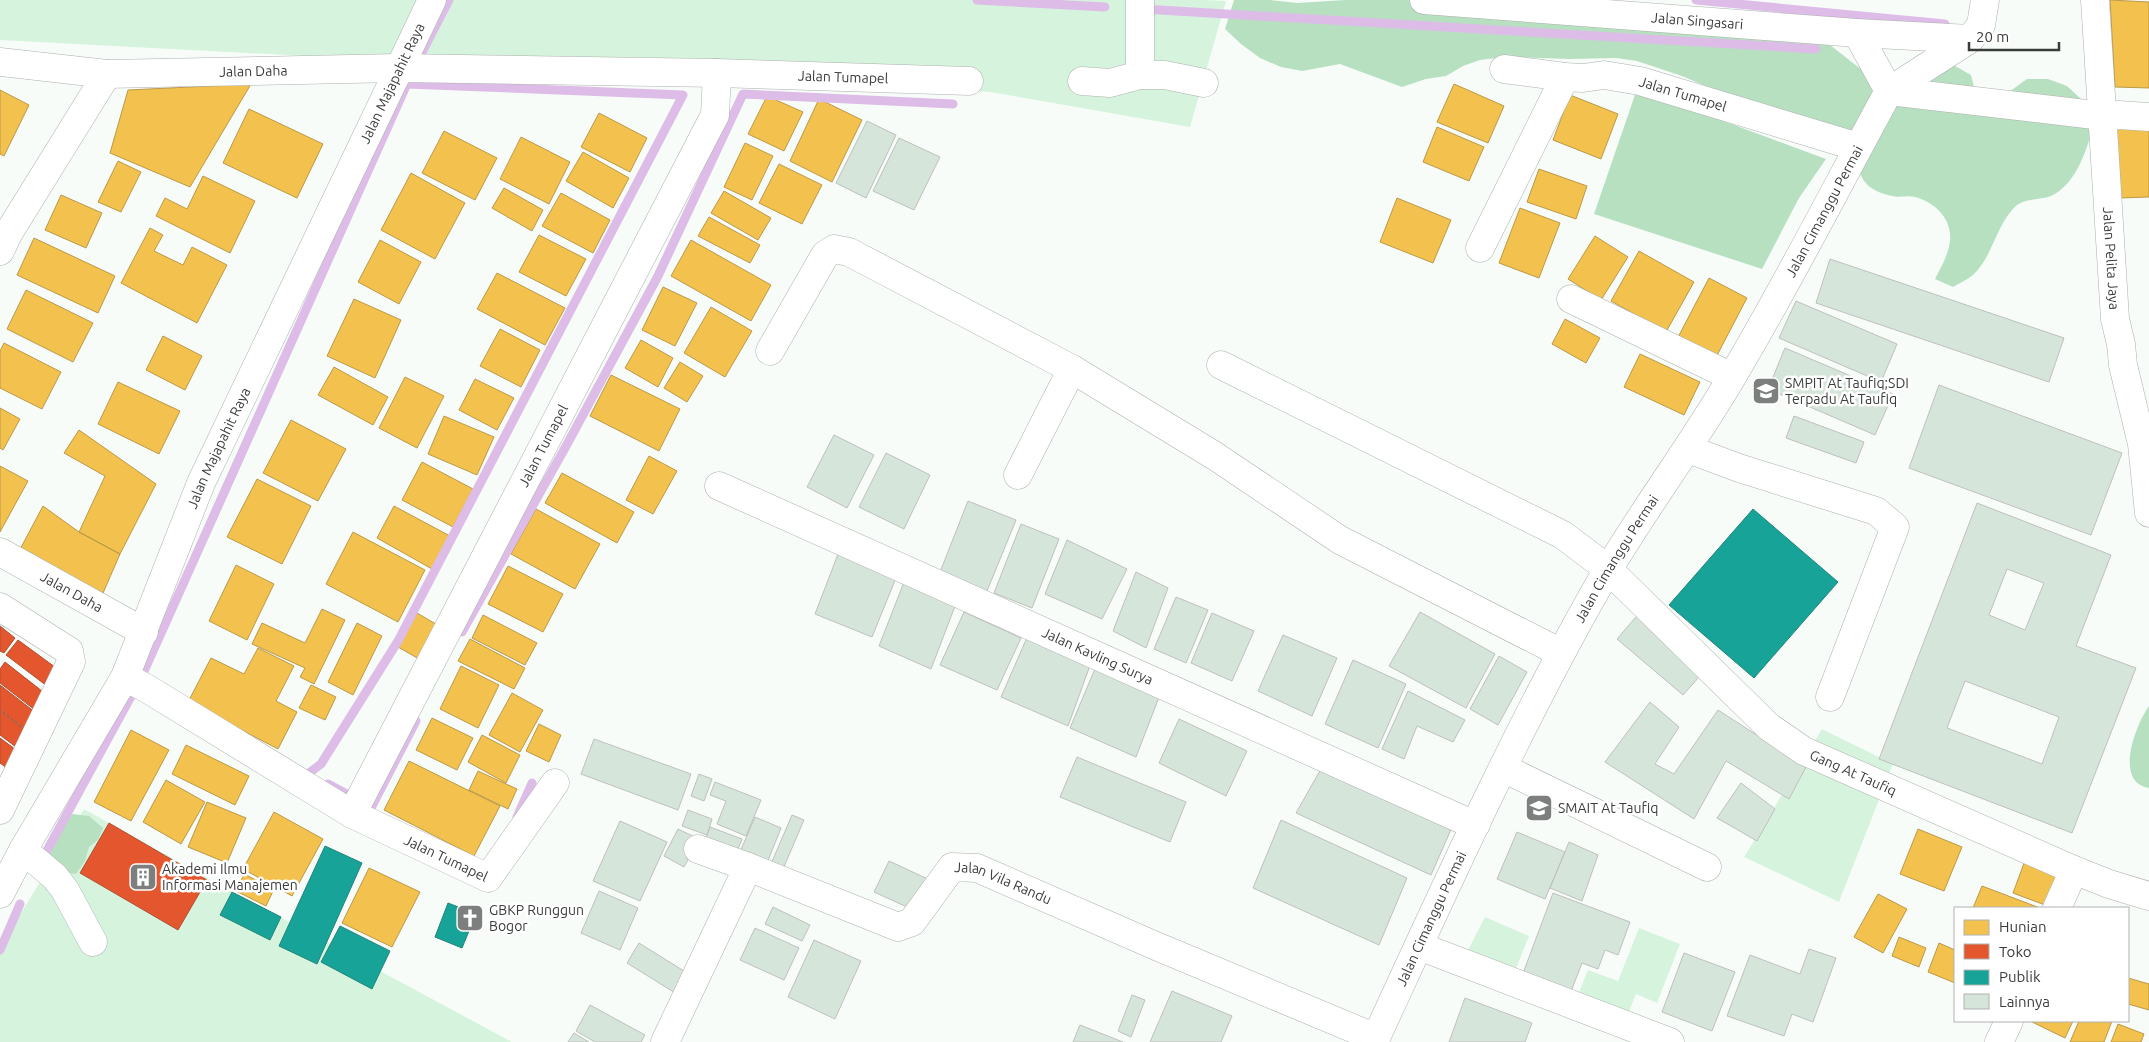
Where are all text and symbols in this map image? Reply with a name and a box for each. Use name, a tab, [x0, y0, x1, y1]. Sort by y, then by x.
street label: Jalan Singasari	[1651, 9, 1744, 32]
street label: Jalan Majapahit Raya	[357, 20, 428, 146]
scale bar	[1969, 20, 2059, 52]
text: 20 m	[1976, 28, 2009, 45]
street label: Jalan Daha	[219, 62, 288, 80]
street label: Jalan Tumapel	[798, 68, 889, 86]
street label: Jalan Tumapel	[1637, 73, 1729, 115]
street label: Jalan Cimanggu Permai	[1782, 143, 1866, 280]
street label: Jalan Pelita Jaya	[2100, 207, 2122, 310]
place label: SMPIT At Taufiq;SDI Terpadu At Taufiq	[1785, 375, 1909, 407]
school or university icon: SMPIT At Taufiq;SDI Terpadu At Taufiq	[1751, 376, 1781, 406]
street label: Jalan Majapahit Raya	[184, 385, 254, 511]
street label: Jalan Tumapel	[515, 402, 571, 490]
street label: Jalan Cimanggu Permai	[1571, 492, 1662, 625]
street label: Jalan Daha	[38, 568, 106, 615]
street label: Jalan Kavling Surya	[1040, 624, 1156, 688]
street label: Gang At Taufiq	[1807, 747, 1899, 799]
school or university icon: SMAIT At Taufiq	[1524, 793, 1554, 823]
place label: SMAIT At Taufiq	[1558, 800, 1658, 816]
street label: Jalan Tumapel	[402, 832, 491, 885]
street label: Jalan Cimanggu Permai	[1393, 849, 1469, 989]
street label: Jalan Vila Randu	[954, 859, 1054, 907]
place label: Akademi Ilmu Informasi Manajemen	[162, 861, 298, 893]
building icon: Akademi Ilmu Informasi Manajemen	[128, 862, 158, 892]
place label: GBKP Runggun Bogor	[489, 902, 584, 934]
church icon: GBKP Runggun Bogor	[455, 903, 485, 933]
legend	[1954, 907, 2129, 1022]
text: Hunian	[1999, 918, 2047, 935]
text: Toko	[1999, 943, 2031, 960]
text: Publik	[1999, 968, 2041, 985]
text: Lainnya	[1999, 993, 2050, 1010]

